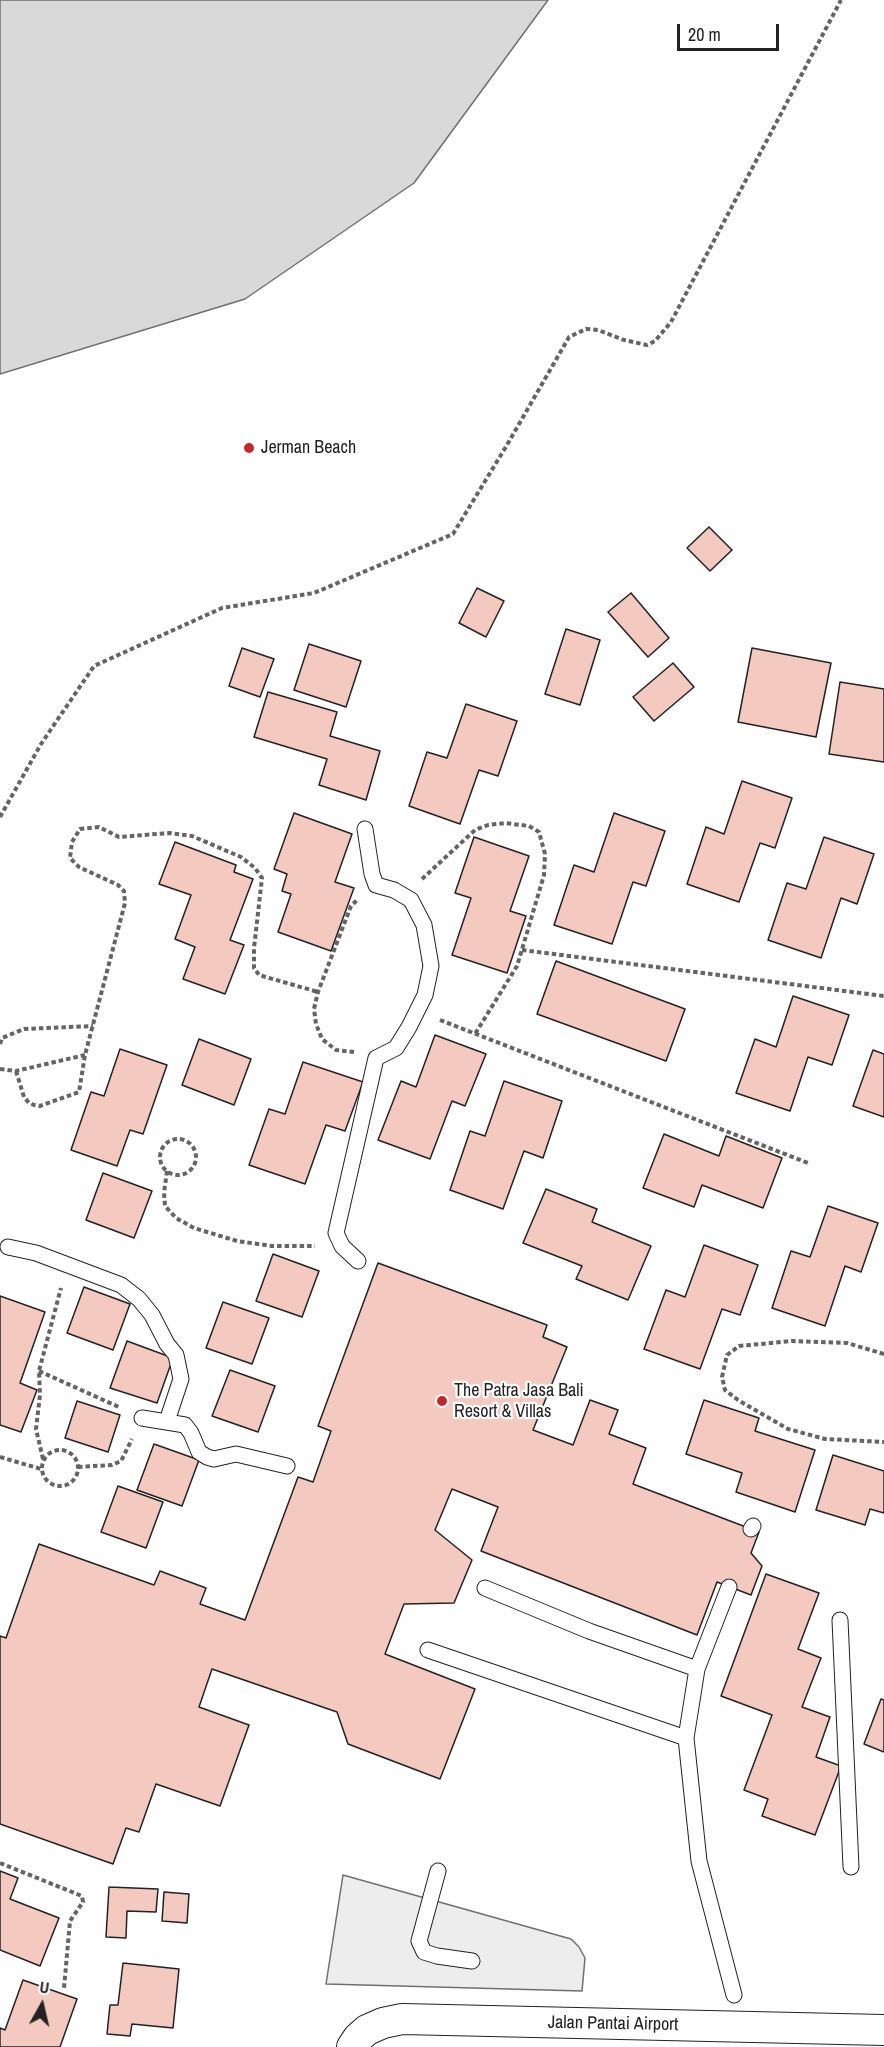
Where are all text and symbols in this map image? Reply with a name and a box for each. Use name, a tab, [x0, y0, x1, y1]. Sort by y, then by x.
scale bar	[680, 12, 782, 50]
text: 20 m	[688, 22, 721, 47]
place label: Jerman Beach	[261, 437, 356, 459]
marker: Jerman Beach	[242, 441, 256, 455]
place label: The Patra Jasa Bali Resort & Villas	[454, 1380, 584, 1422]
marker: The Patra Jasa Bali Resort & Villas	[435, 1394, 449, 1408]
north arrow	[12, 1975, 72, 2035]
text: U	[38, 1976, 51, 1999]
street label: Jalan Pantai Airport	[548, 2012, 678, 2036]

